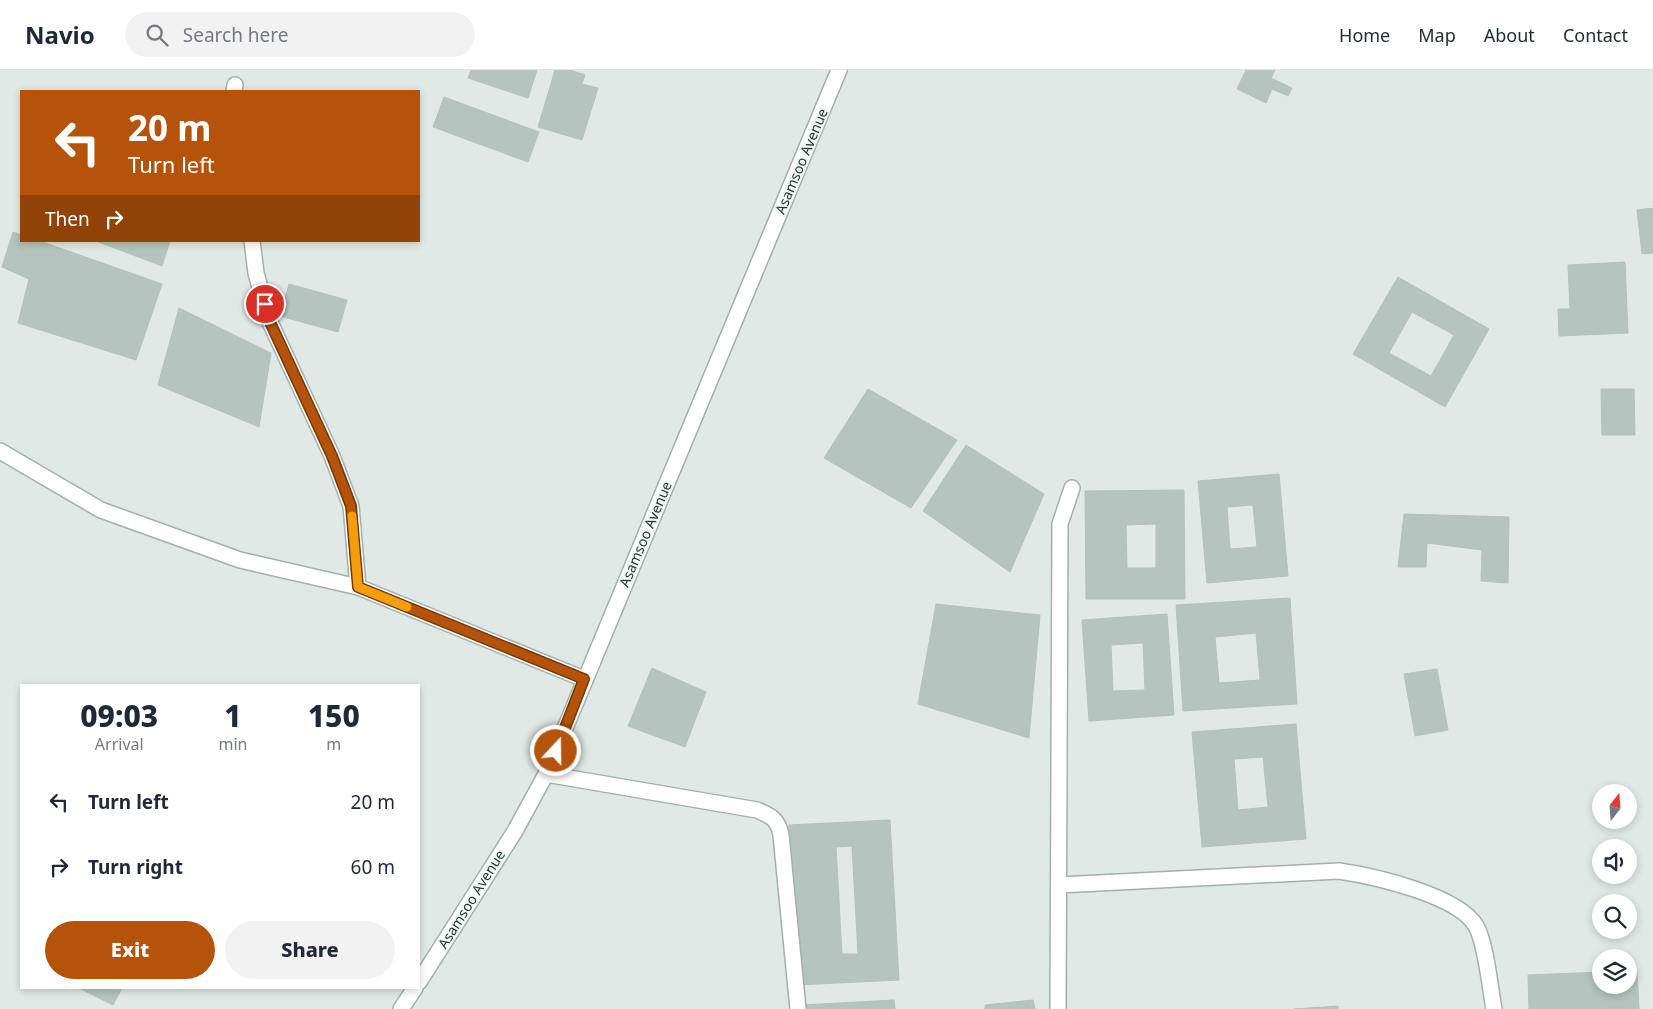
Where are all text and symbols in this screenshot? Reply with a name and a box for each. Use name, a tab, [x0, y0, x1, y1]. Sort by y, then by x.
search box	[125, 12, 475, 57]
text: Navio	[25, 18, 95, 51]
icon: search	[143, 21, 171, 49]
text: Search here	[183, 22, 289, 48]
text: Home	[1339, 23, 1390, 47]
text: Map	[1418, 23, 1456, 47]
text: About	[1484, 23, 1535, 47]
text: Contact	[1563, 23, 1628, 47]
text: 20 m	[128, 104, 211, 151]
street label: Asamsoo Avenue	[770, 105, 832, 217]
icon: left	[45, 110, 110, 175]
text: Turn left	[128, 149, 215, 179]
icon: right	[100, 205, 128, 233]
text: Then	[45, 206, 90, 232]
pin	[244, 283, 286, 325]
icon: arrive	[251, 290, 279, 318]
street label: Asamsoo Avenue	[614, 478, 676, 590]
text: 09:03	[80, 695, 158, 736]
text: 1	[224, 695, 242, 736]
text: 150	[308, 695, 360, 736]
position arrow	[529, 724, 581, 776]
text: Arrival	[95, 733, 144, 755]
text: min	[218, 733, 247, 755]
text: m	[326, 733, 341, 755]
north arrow	[1592, 784, 1638, 829]
map controls	[1592, 784, 1637, 994]
icon: left	[45, 788, 73, 816]
text: Turn left	[88, 789, 169, 815]
text: 20 m	[351, 789, 395, 815]
button: sound	[1592, 839, 1637, 884]
street label: Asamsoo Avenue	[433, 846, 509, 952]
icon: right	[45, 853, 73, 881]
text: Turn right	[88, 854, 183, 880]
text: 60 m	[351, 854, 395, 880]
button: search	[1592, 894, 1637, 939]
button: Exit	[45, 921, 215, 979]
button: Share	[225, 921, 395, 979]
button: layers	[1592, 949, 1637, 994]

